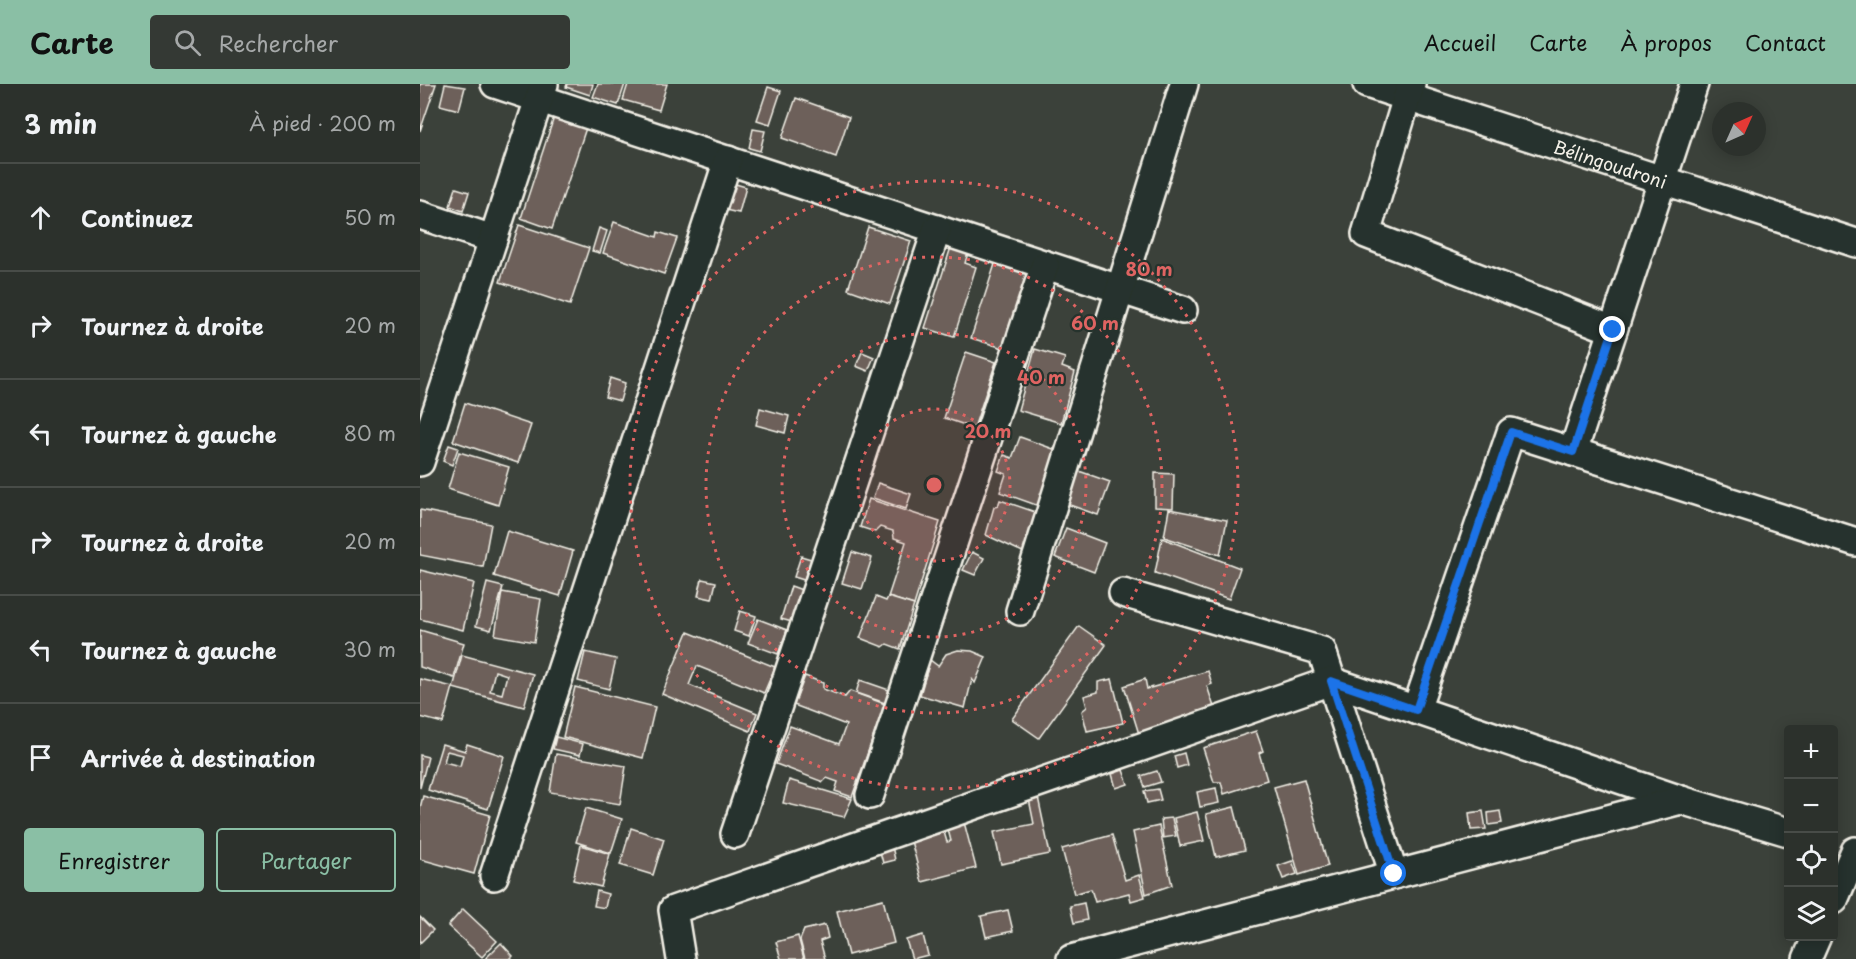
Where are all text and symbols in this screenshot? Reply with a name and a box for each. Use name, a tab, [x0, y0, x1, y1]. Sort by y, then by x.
search box	[150, 15, 570, 69]
text: Carte	[30, 21, 114, 64]
icon: search	[171, 26, 204, 59]
text: Rechercher	[219, 26, 338, 59]
text: Accueil	[1424, 26, 1496, 58]
text: Carte	[1529, 26, 1587, 58]
text: À propos	[1620, 26, 1712, 58]
text: Contact	[1745, 26, 1826, 58]
north arrow	[1712, 102, 1766, 156]
text: 3 min	[24, 104, 97, 143]
text: À pied · 200 m	[249, 108, 396, 138]
street label: Bélingoudroni	[1550, 132, 1671, 194]
icon: ahead	[24, 201, 57, 234]
text: Continuez	[81, 201, 193, 234]
text: 50 m	[344, 202, 396, 232]
text: 80 m	[1125, 255, 1173, 282]
icon: right	[24, 309, 57, 342]
text: Tournez à droite	[81, 309, 264, 342]
text: 60 m	[1071, 309, 1119, 336]
text: 20 m	[344, 310, 396, 340]
route end	[1599, 316, 1625, 342]
text: 40 m	[1017, 363, 1065, 390]
icon: left	[24, 417, 57, 450]
text: Tournez à gauche	[81, 417, 277, 450]
text: 20 m	[965, 417, 1011, 444]
text: 80 m	[344, 418, 396, 448]
centre of rings	[924, 475, 944, 495]
icon: right	[24, 525, 57, 558]
text: Tournez à droite	[81, 525, 264, 558]
text: 20 m	[344, 526, 396, 556]
icon: left	[24, 633, 57, 666]
text: Tournez à gauche	[81, 633, 277, 666]
text: 30 m	[343, 634, 396, 664]
map controls	[1784, 725, 1838, 941]
button: +	[1784, 725, 1838, 779]
icon: arrive	[24, 741, 57, 774]
text: Arrivée à destination	[81, 741, 315, 774]
button: −	[1784, 779, 1838, 833]
button: Enregistrer	[24, 828, 204, 892]
button: Partager	[216, 828, 396, 892]
button: locate	[1784, 833, 1838, 887]
route start	[1380, 860, 1406, 886]
button: layers	[1784, 887, 1838, 941]

